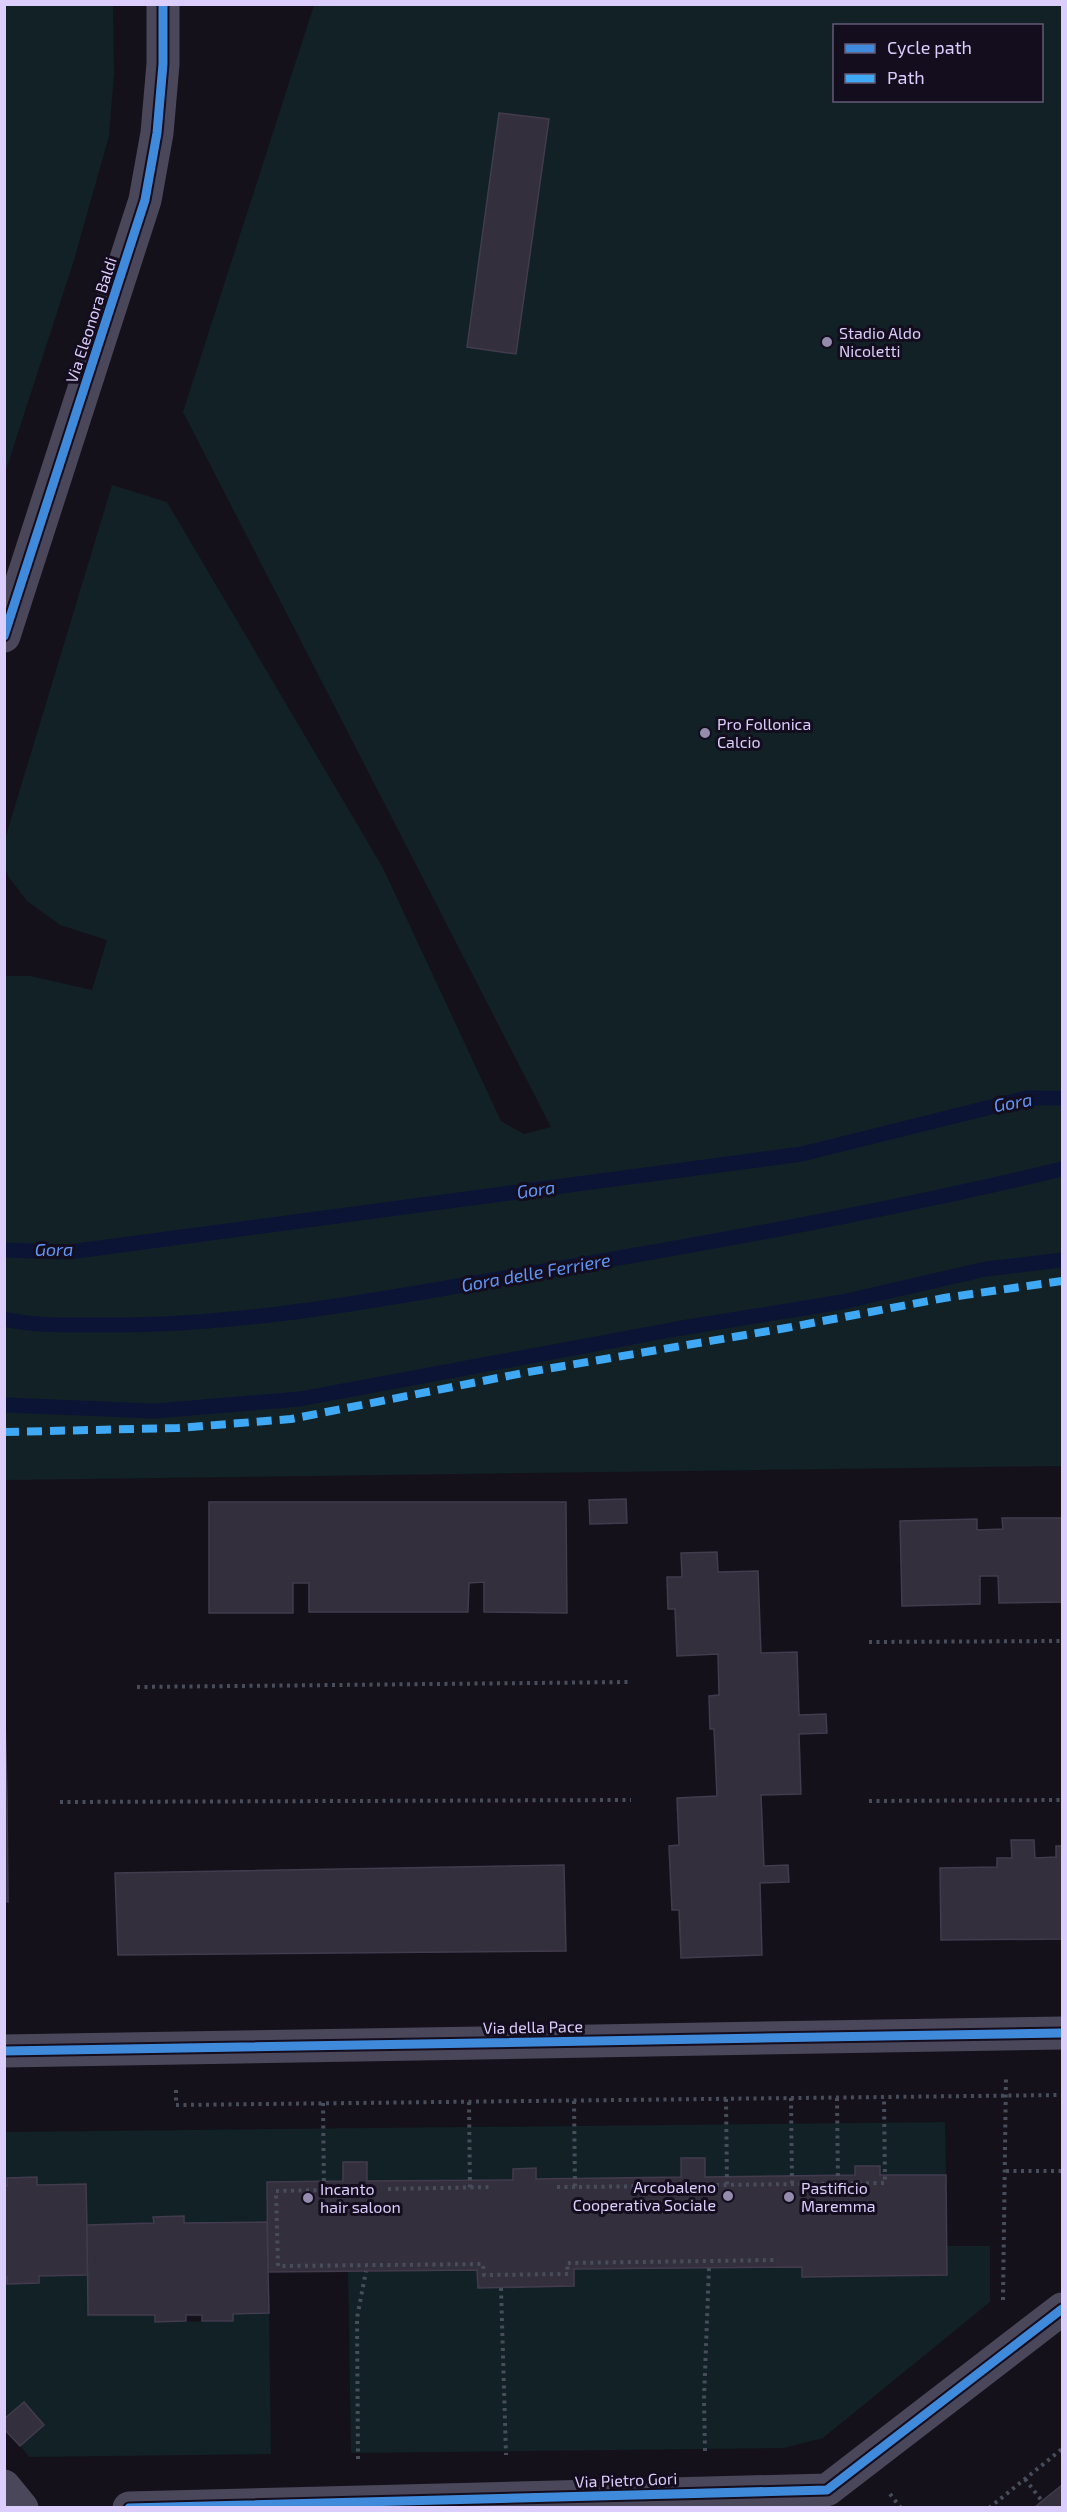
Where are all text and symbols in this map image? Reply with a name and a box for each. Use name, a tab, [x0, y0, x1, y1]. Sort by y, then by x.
legend	[833, 24, 1043, 102]
text: Cycle path	[887, 36, 972, 58]
text: Path	[887, 66, 925, 88]
street label: Via Eleonora Baldi	[61, 255, 120, 385]
place label: Stadio Aldo Nicoletti	[839, 323, 921, 360]
marker: Stadio Aldo Nicoletti	[820, 335, 834, 349]
place label: Pro Follonica Calcio	[717, 714, 811, 751]
marker: Pro Follonica Calcio	[698, 726, 712, 740]
water label: Gora	[992, 1088, 1034, 1116]
water label: Gora	[515, 1175, 557, 1203]
water label: Gora	[35, 1238, 73, 1260]
water label: Gora delle Ferriere	[460, 1248, 612, 1296]
street label: Via della Pace	[483, 2016, 583, 2037]
place label: Arcobaleno Cooperativa Sociale	[573, 2177, 716, 2214]
place label: Pastificio Maremma	[801, 2178, 875, 2215]
place label: Incanto hair saloon	[320, 2179, 401, 2216]
marker: Arcobaleno Cooperativa Sociale	[721, 2189, 735, 2203]
marker: Pastificio Maremma	[782, 2190, 796, 2204]
marker: Incanto hair saloon	[301, 2191, 315, 2205]
street label: Via Pietro Gori	[574, 2468, 678, 2491]

